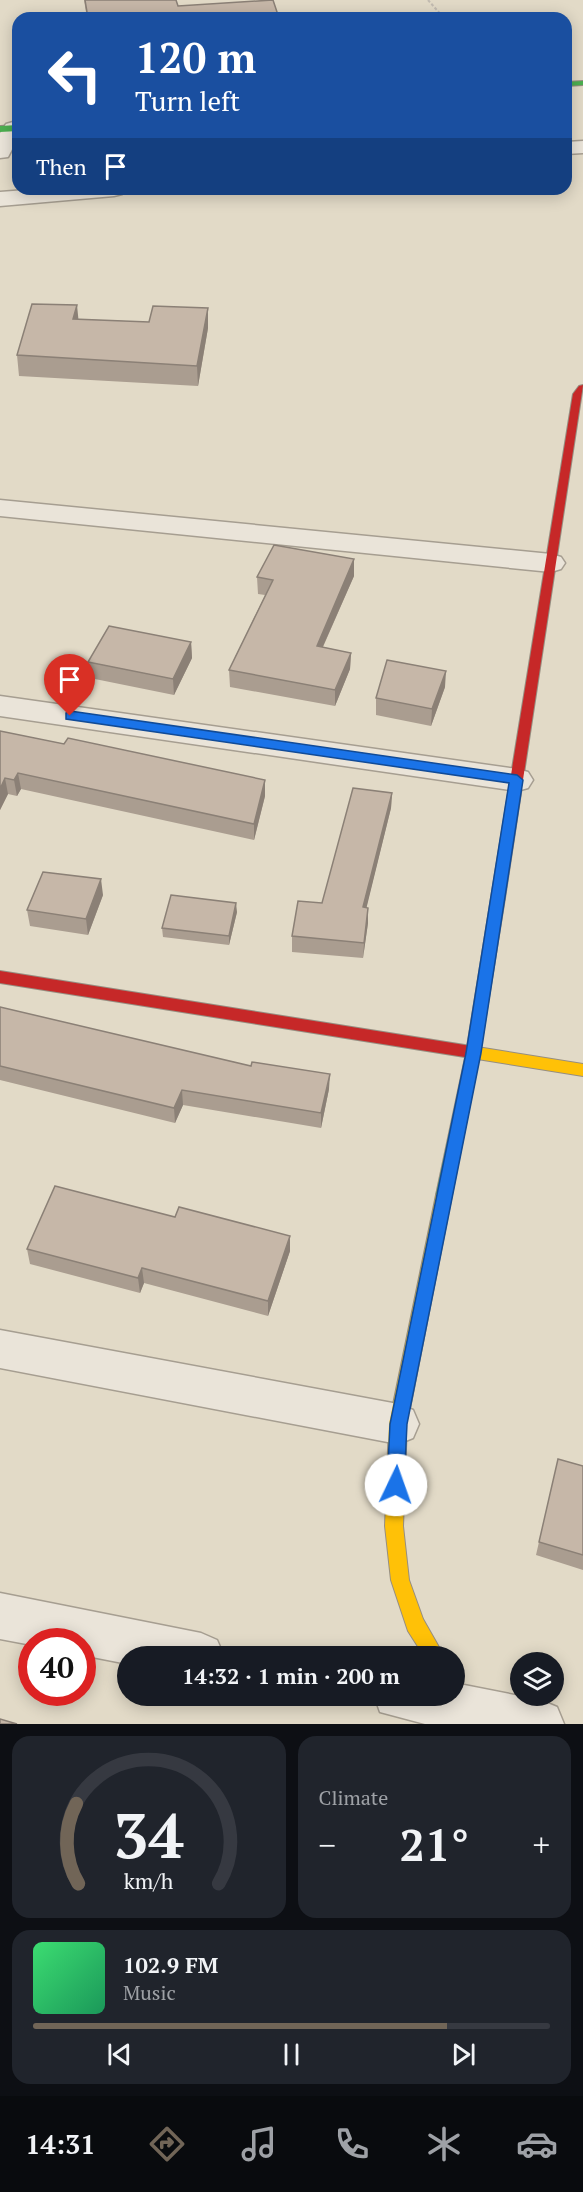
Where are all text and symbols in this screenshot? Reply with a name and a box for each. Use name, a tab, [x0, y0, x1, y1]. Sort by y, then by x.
text: 120 m	[135, 29, 256, 85]
icon: left	[36, 36, 114, 114]
text: Turn left	[135, 83, 240, 119]
icon: arrive	[99, 150, 132, 183]
text: Then	[36, 152, 87, 181]
pin	[44, 654, 95, 716]
icon: arrive	[53, 663, 86, 696]
position arrow	[364, 1453, 428, 1517]
speed limit sign: 40	[18, 1628, 96, 1706]
map controls	[510, 1652, 564, 1706]
button: layers	[510, 1652, 564, 1706]
text: 14:32 · 1 min · 200 m	[182, 1661, 400, 1690]
text: Climate	[319, 1784, 388, 1811]
text: 34	[113, 1793, 184, 1876]
text: 21°	[400, 1814, 469, 1874]
text: −	[319, 1823, 336, 1866]
text: +	[532, 1823, 550, 1866]
text: km/h	[124, 1867, 174, 1895]
text: 102.9 FM	[123, 1950, 218, 1979]
text: Music	[123, 1979, 176, 2006]
icon: previous	[103, 2038, 136, 2071]
icon: pause	[275, 2038, 308, 2071]
icon: next	[447, 2038, 480, 2071]
icon: directions	[146, 2123, 188, 2165]
icon: music	[238, 2123, 280, 2165]
icon: phone	[331, 2123, 373, 2165]
icon: climate	[423, 2123, 465, 2165]
icon: car	[516, 2123, 558, 2165]
text: 14:31	[25, 2126, 96, 2162]

